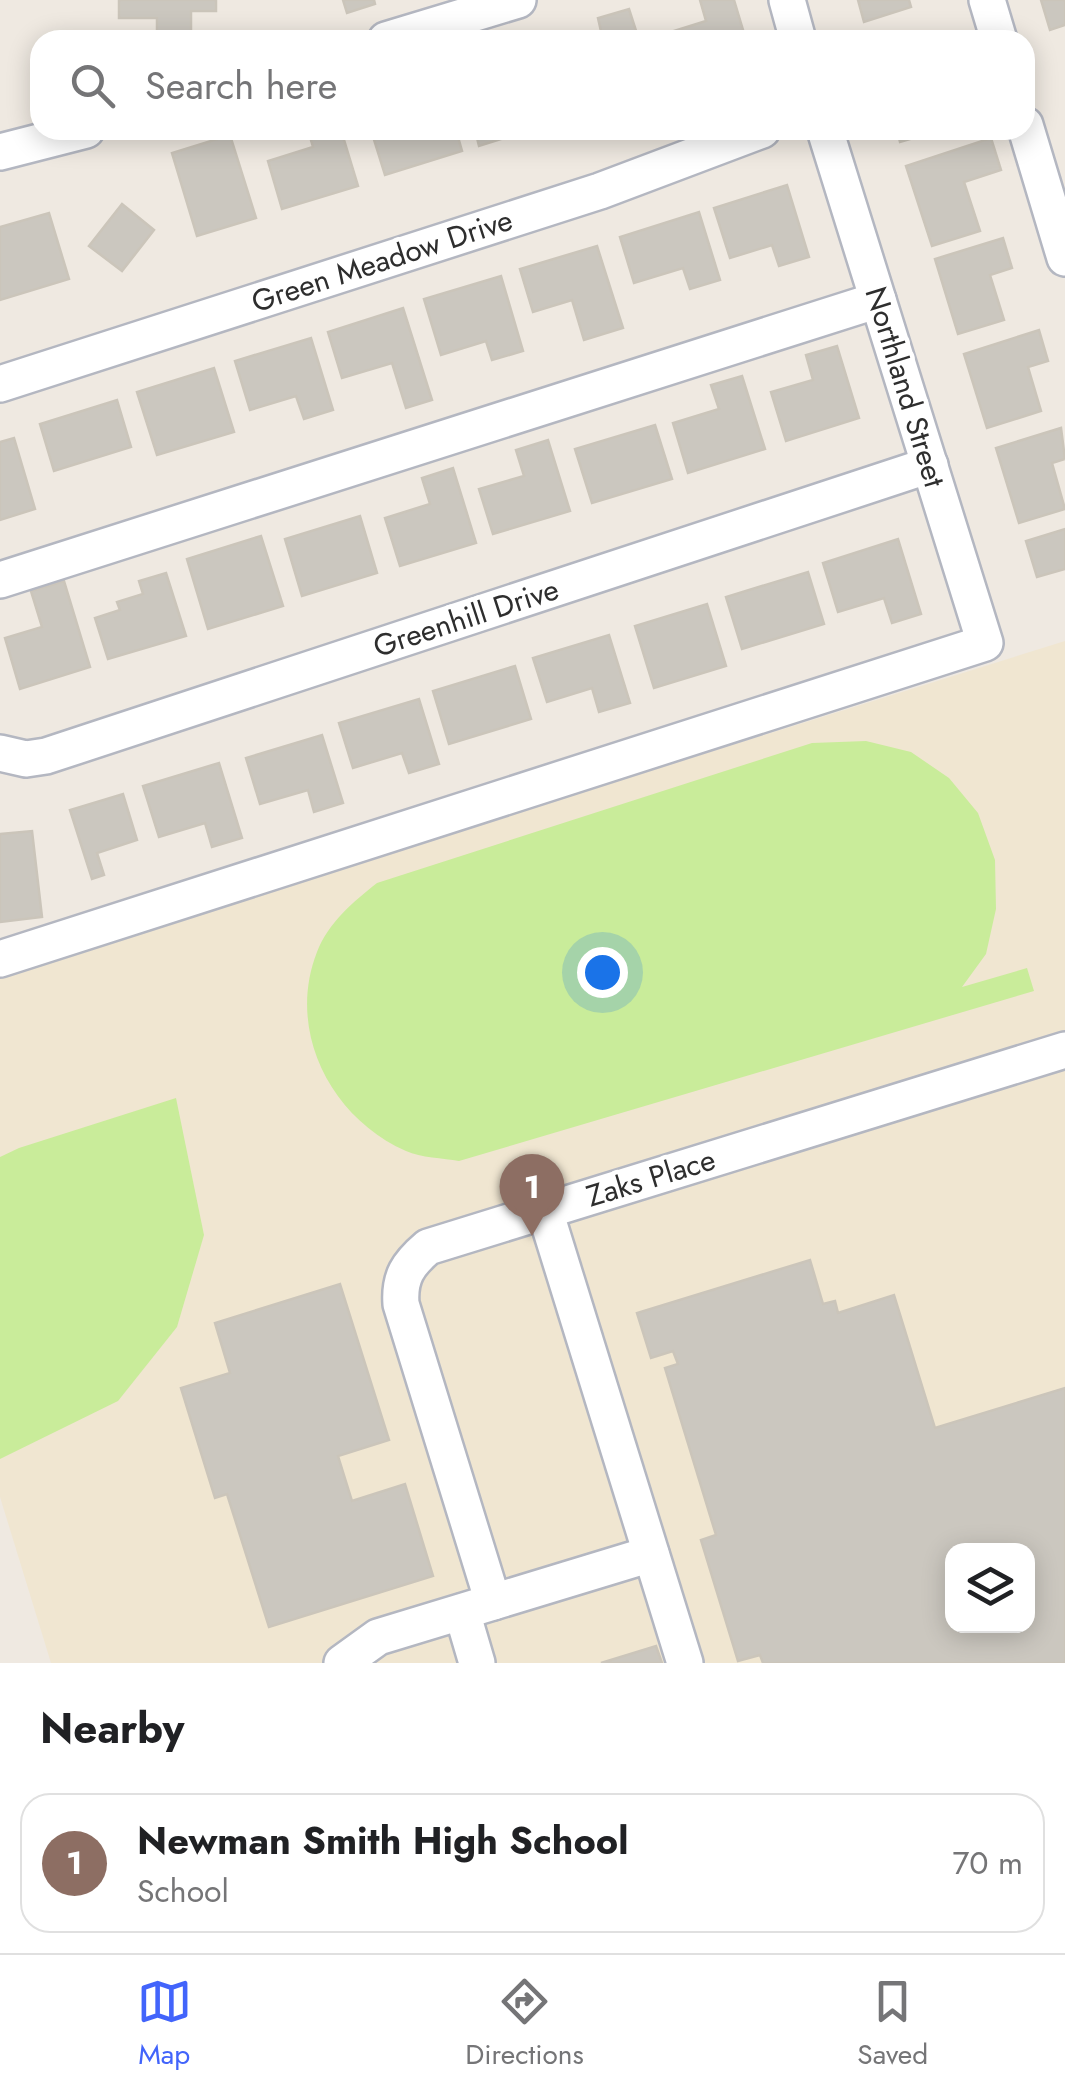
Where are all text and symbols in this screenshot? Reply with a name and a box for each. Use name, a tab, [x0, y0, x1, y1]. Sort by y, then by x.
search box	[30, 30, 1035, 140]
icon: search	[65, 58, 120, 113]
text: Search here	[145, 58, 337, 113]
street label: Green Meadow Drive	[246, 198, 518, 323]
street label: Northland Street	[855, 281, 957, 493]
street label: Greenhill Drive	[368, 567, 564, 668]
your location	[577, 947, 628, 998]
street label: Zaks Place	[581, 1138, 721, 1217]
pin: 1	[500, 1154, 564, 1236]
map controls	[945, 1543, 1035, 1633]
button: layers	[945, 1543, 1035, 1633]
text: Nearby	[40, 1698, 184, 1759]
text: Newman Smith High School	[137, 1813, 629, 1868]
text: 1	[66, 1840, 83, 1886]
text: 70 m	[952, 1840, 1023, 1886]
text: School	[137, 1868, 229, 1914]
tab: Map	[137, 1974, 192, 2075]
tab: Directions	[465, 1974, 584, 2075]
tab: Saved	[857, 1974, 928, 2075]

